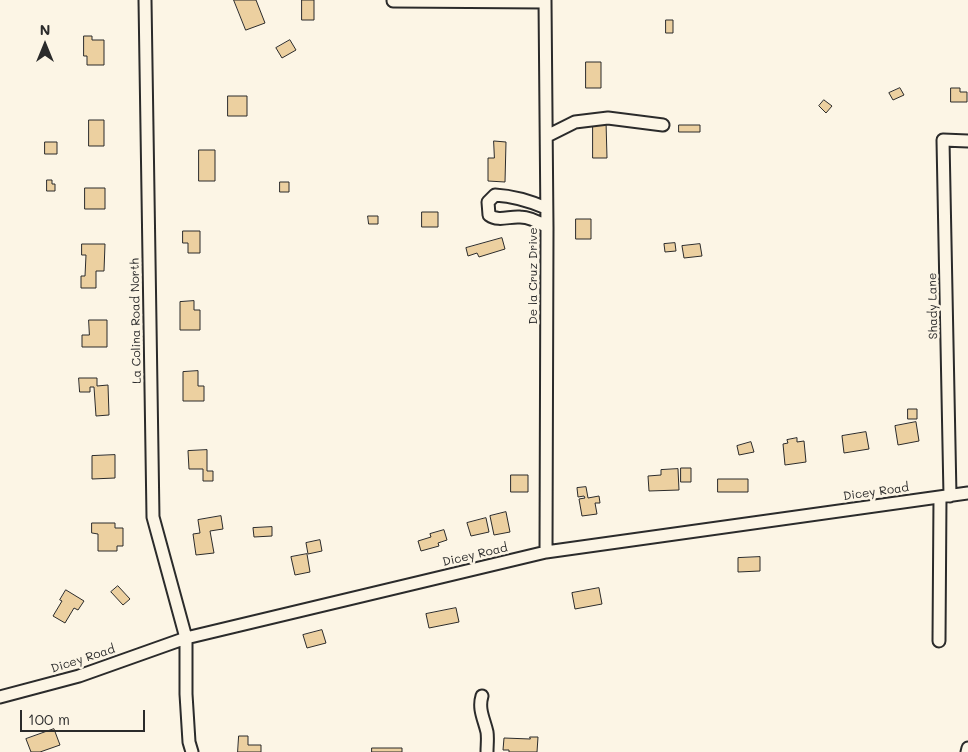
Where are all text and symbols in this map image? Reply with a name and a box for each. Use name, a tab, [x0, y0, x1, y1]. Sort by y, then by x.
north arrow	[20, 20, 70, 70]
text: N	[40, 20, 50, 39]
street label: De la Cruz Drive	[526, 227, 540, 325]
street label: La Colina Road North	[128, 258, 144, 384]
street label: Shady Lane	[925, 273, 941, 339]
street label: Dicey Road	[842, 480, 910, 504]
street label: Dicey Road	[441, 541, 509, 569]
street label: Dicey Road	[49, 642, 117, 676]
scale bar	[22, 700, 148, 732]
text: 100 m	[28, 709, 70, 729]

